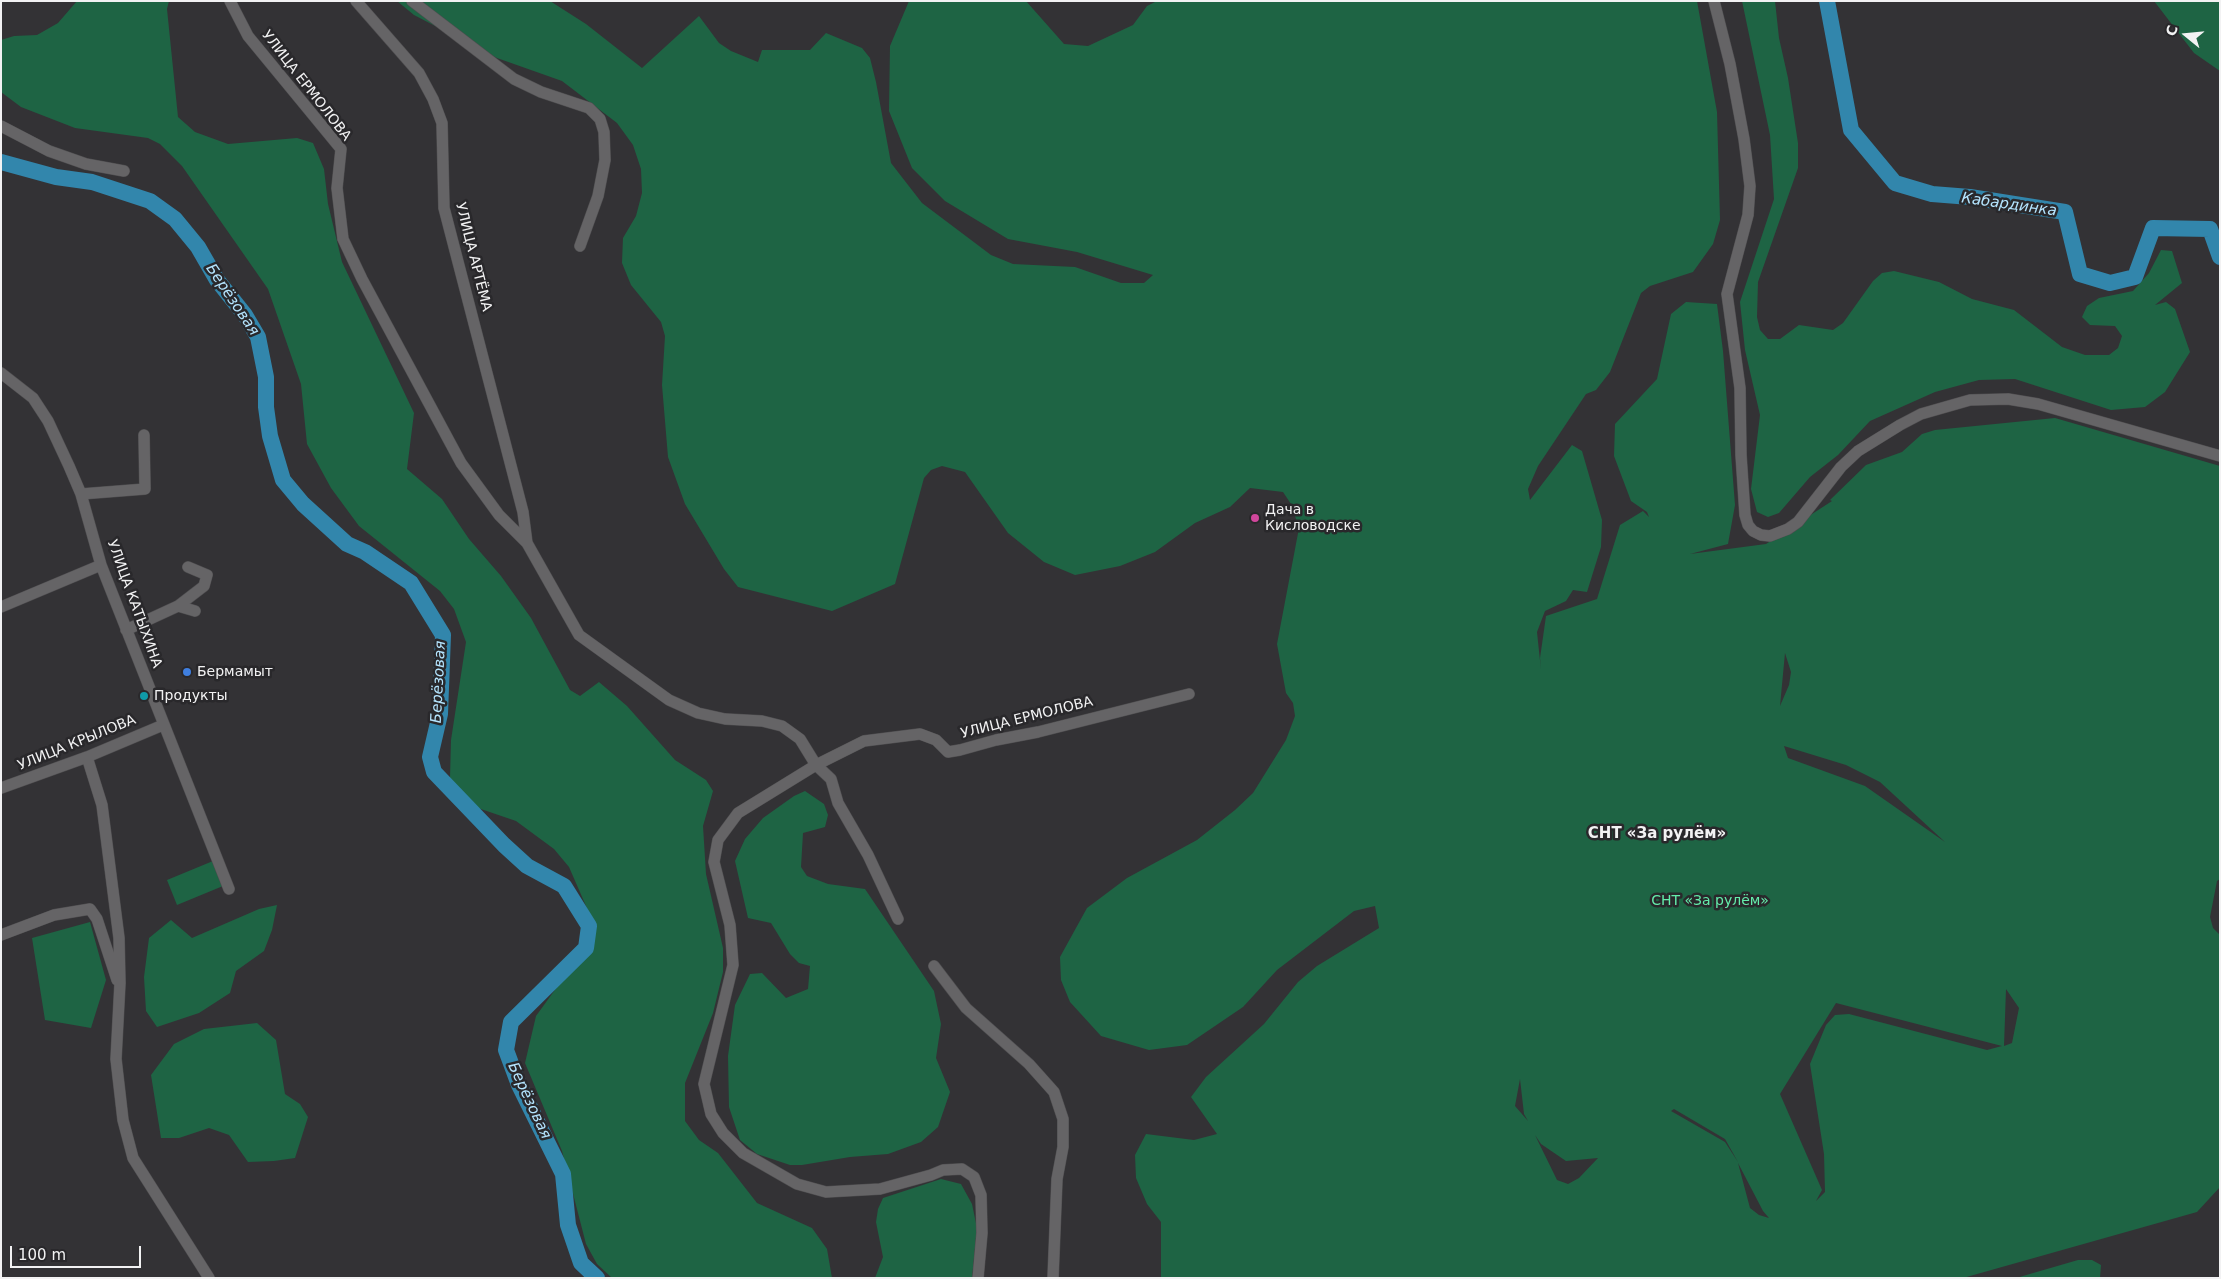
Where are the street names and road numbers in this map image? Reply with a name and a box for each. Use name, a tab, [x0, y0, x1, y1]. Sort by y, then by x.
street label: УЛИЦА ЕРМОЛОВА	[258, 27, 354, 145]
street label: УЛИЦА АРТЁМА	[451, 201, 495, 313]
street label: УЛИЦА КАТЫХИНА	[103, 538, 165, 670]
street label: УЛИЦА ЕРМОЛОВА	[959, 693, 1095, 743]
street label: УЛИЦА КРЫЛОВА	[15, 712, 139, 774]

